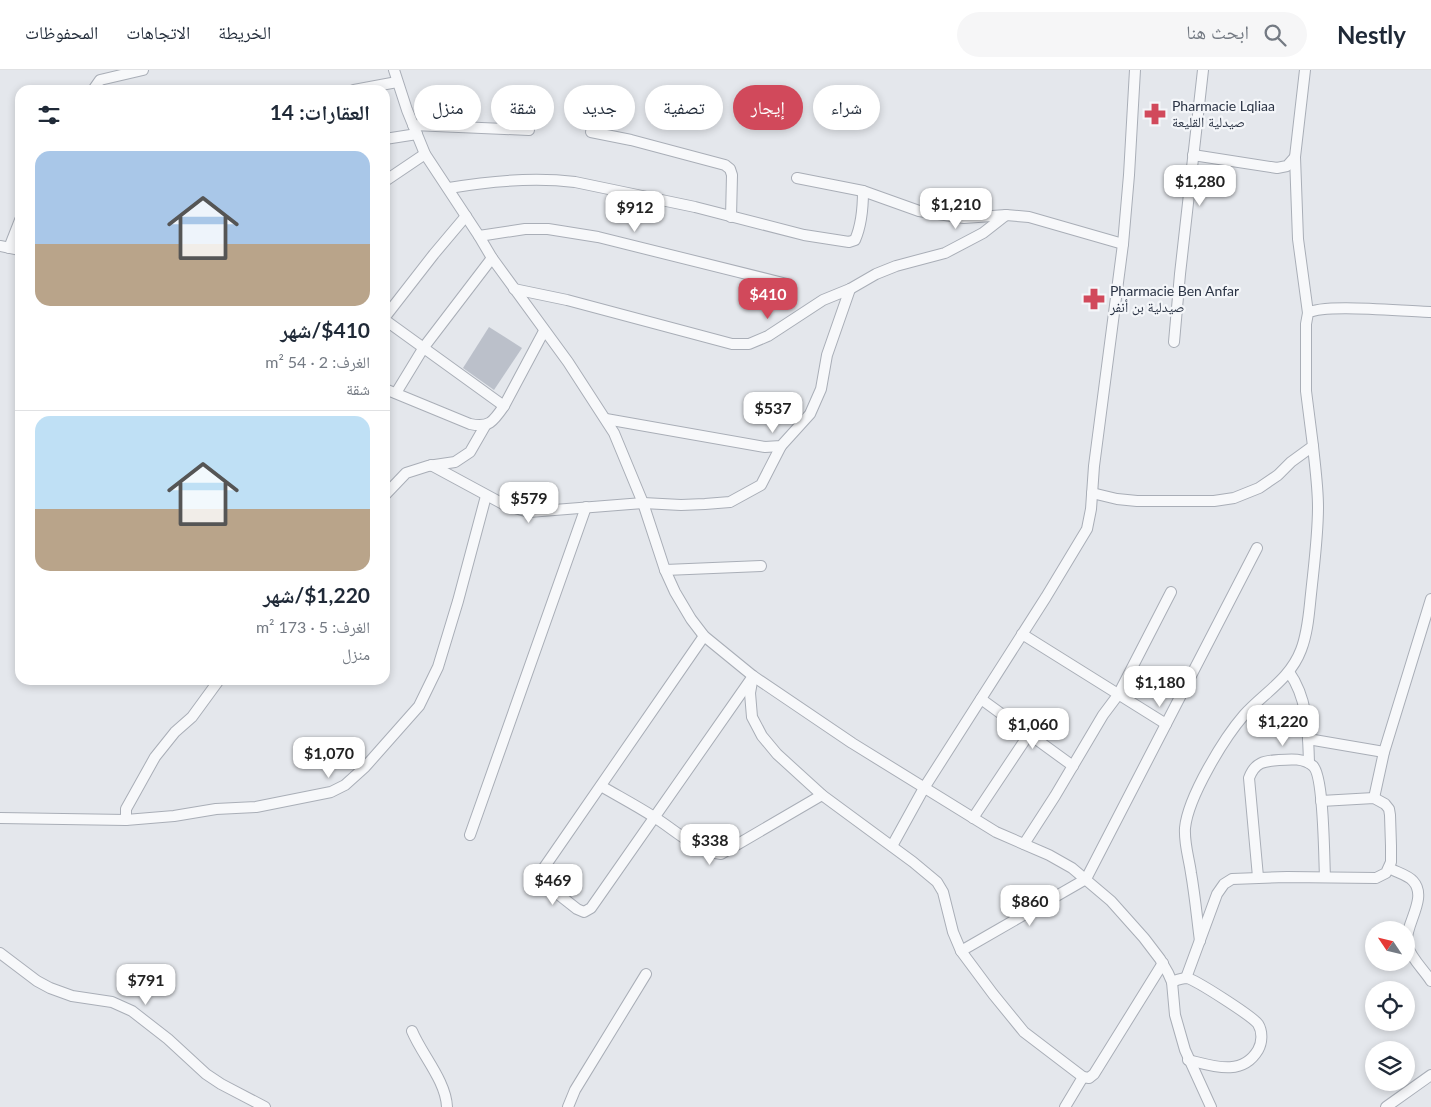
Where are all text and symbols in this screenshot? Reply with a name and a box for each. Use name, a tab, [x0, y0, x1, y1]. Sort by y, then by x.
search box	[957, 12, 1307, 57]
text: ابحث هنا	[1186, 20, 1249, 43]
text: Nestly	[1337, 20, 1406, 49]
text: المحفوظات	[25, 21, 98, 43]
text: الاتجاهات	[126, 21, 190, 43]
text: الخريطة	[218, 21, 271, 43]
icon: search	[1261, 21, 1289, 49]
chip: منزل	[414, 85, 481, 130]
chip: شقة	[491, 85, 554, 130]
chip: جديد	[564, 85, 635, 130]
chip: تصفية	[645, 85, 723, 130]
chip: إيجار	[733, 85, 803, 130]
chip: شراء	[813, 85, 880, 130]
place label: Pharmacie Lqliaa صيدلية القليعة	[1172, 97, 1275, 130]
text: العقارات: 14	[270, 99, 370, 124]
icon: filters	[35, 101, 63, 129]
pharmacy icon: Pharmacie Lqliaa صيدلية القليعة	[1142, 101, 1168, 127]
pin: $1,280	[1159, 164, 1241, 207]
text: $1,280	[1175, 171, 1225, 190]
icon: home	[158, 183, 248, 273]
pin: $1,210	[915, 188, 997, 230]
pin: $912	[605, 190, 665, 233]
text: $1,210	[931, 194, 981, 213]
text: $912	[616, 197, 654, 216]
pin: $410	[738, 278, 798, 320]
place label: Pharmacie Ben Anfar صيدلية بن أنفر	[1109, 282, 1239, 316]
text: $410	[749, 284, 787, 303]
pharmacy icon: Pharmacie Ben Anfar صيدلية بن أنفر	[1081, 286, 1107, 312]
text: $410/شهر	[280, 317, 370, 342]
text: الغرف: 2 · 54 m²	[265, 352, 370, 371]
text: شقة	[346, 379, 370, 398]
pin: $537	[743, 392, 803, 434]
text: $537	[754, 398, 792, 417]
icon: home	[158, 449, 248, 539]
pin: $579	[499, 482, 559, 524]
text: $579	[510, 488, 548, 507]
text: $1,220/شهر	[263, 582, 370, 607]
text: الغرف: 5 · 173 m²	[256, 617, 370, 636]
text: منزل	[342, 644, 370, 663]
pin: $1,180	[1119, 666, 1201, 708]
text: $1,180	[1135, 672, 1185, 691]
pin: $1,220	[1242, 704, 1324, 747]
pin: $1,060	[992, 708, 1074, 750]
text: $1,220	[1258, 711, 1308, 730]
text: $1,060	[1008, 714, 1058, 733]
pin: $1,070	[288, 736, 370, 779]
text: $1,070	[304, 743, 354, 762]
pin: $338	[680, 824, 740, 866]
text: $338	[691, 830, 729, 849]
pin: $469	[523, 864, 583, 906]
text: $469	[534, 870, 572, 889]
pin: $860	[1000, 884, 1060, 927]
text: $860	[1011, 891, 1049, 910]
north arrow	[1365, 921, 1415, 971]
map controls	[1365, 921, 1415, 1091]
pin: $791	[116, 964, 176, 1006]
text: $791	[127, 970, 165, 989]
button: locate	[1365, 981, 1415, 1031]
button: layers	[1365, 1041, 1415, 1091]

